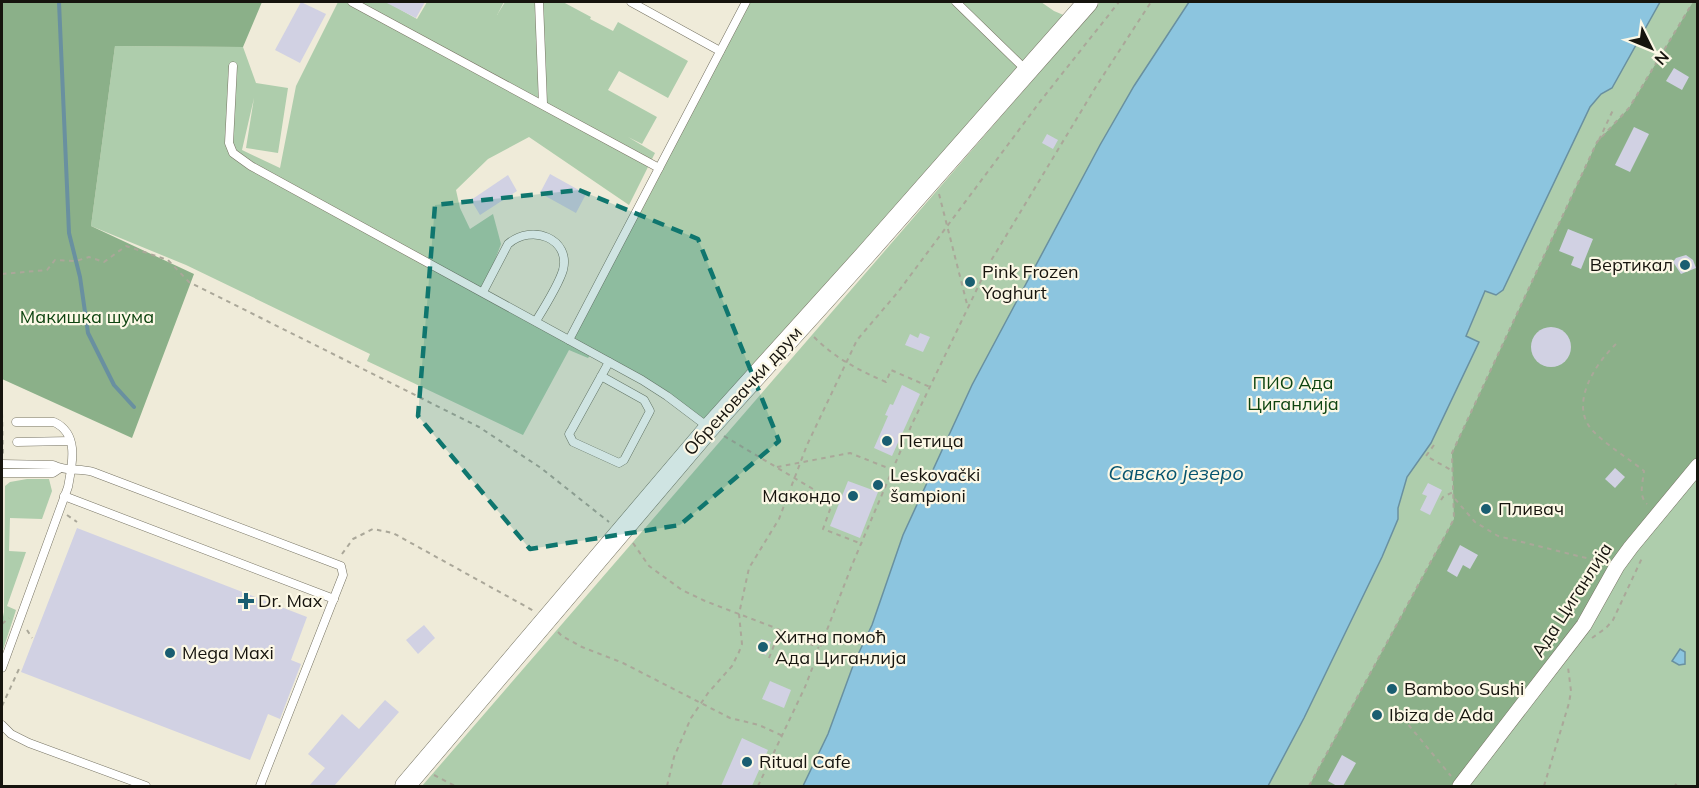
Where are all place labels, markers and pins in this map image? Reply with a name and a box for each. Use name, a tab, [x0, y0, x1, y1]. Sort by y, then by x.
place label: Вертикал	[1590, 253, 1673, 276]
marker: Вертикал	[1678, 258, 1692, 272]
place label: Pink Frozen Yoghurt	[981, 260, 1079, 304]
marker: Pink Frozen Yoghurt	[963, 275, 977, 289]
place label: Петица	[899, 429, 964, 452]
marker: Петица	[880, 434, 894, 448]
place label: Leskovački šampioni	[890, 463, 980, 507]
marker: Leskovački šampioni	[871, 478, 885, 492]
place label: Макондо	[762, 484, 841, 507]
marker: Макондо	[846, 489, 860, 503]
place label: Пливач	[1498, 497, 1564, 520]
marker: Пливач	[1479, 502, 1493, 516]
place label: Dr. Max	[258, 589, 323, 612]
marker: Dr. Max	[239, 594, 253, 608]
place label: Хитна помоћ Ада Циганлија	[775, 625, 907, 669]
marker: Хитна помоћ Ада Циганлија	[756, 640, 770, 654]
place label: Mega Maxi	[182, 641, 274, 664]
marker: Mega Maxi	[163, 646, 177, 660]
place label: Bamboo Sushi	[1404, 677, 1524, 700]
marker: Bamboo Sushi	[1385, 682, 1399, 696]
place label: Ibiza de Ada	[1389, 703, 1494, 726]
marker: Ibiza de Ada	[1370, 708, 1384, 722]
place label: Ritual Cafe	[759, 750, 851, 773]
marker: Ritual Cafe	[740, 755, 754, 769]

